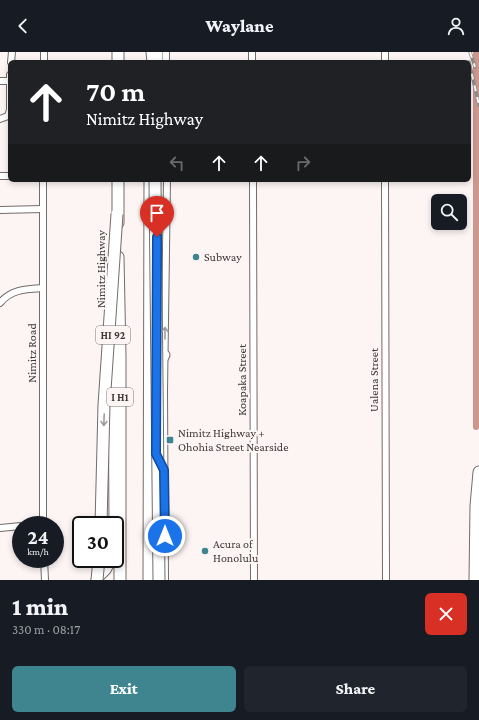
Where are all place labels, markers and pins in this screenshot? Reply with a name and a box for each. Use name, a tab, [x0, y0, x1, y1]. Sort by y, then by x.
pin	[140, 196, 174, 237]
place label: Subway	[204, 250, 242, 264]
marker: Subway	[191, 252, 201, 262]
place label: Nimitz Highway + Ohohia Street Nearside	[178, 426, 288, 454]
marker: Nimitz Highway + Ohohia Street Nearside	[165, 435, 175, 445]
place label: Acura of Honolulu	[213, 537, 259, 565]
marker: Acura of Honolulu	[200, 546, 210, 556]

